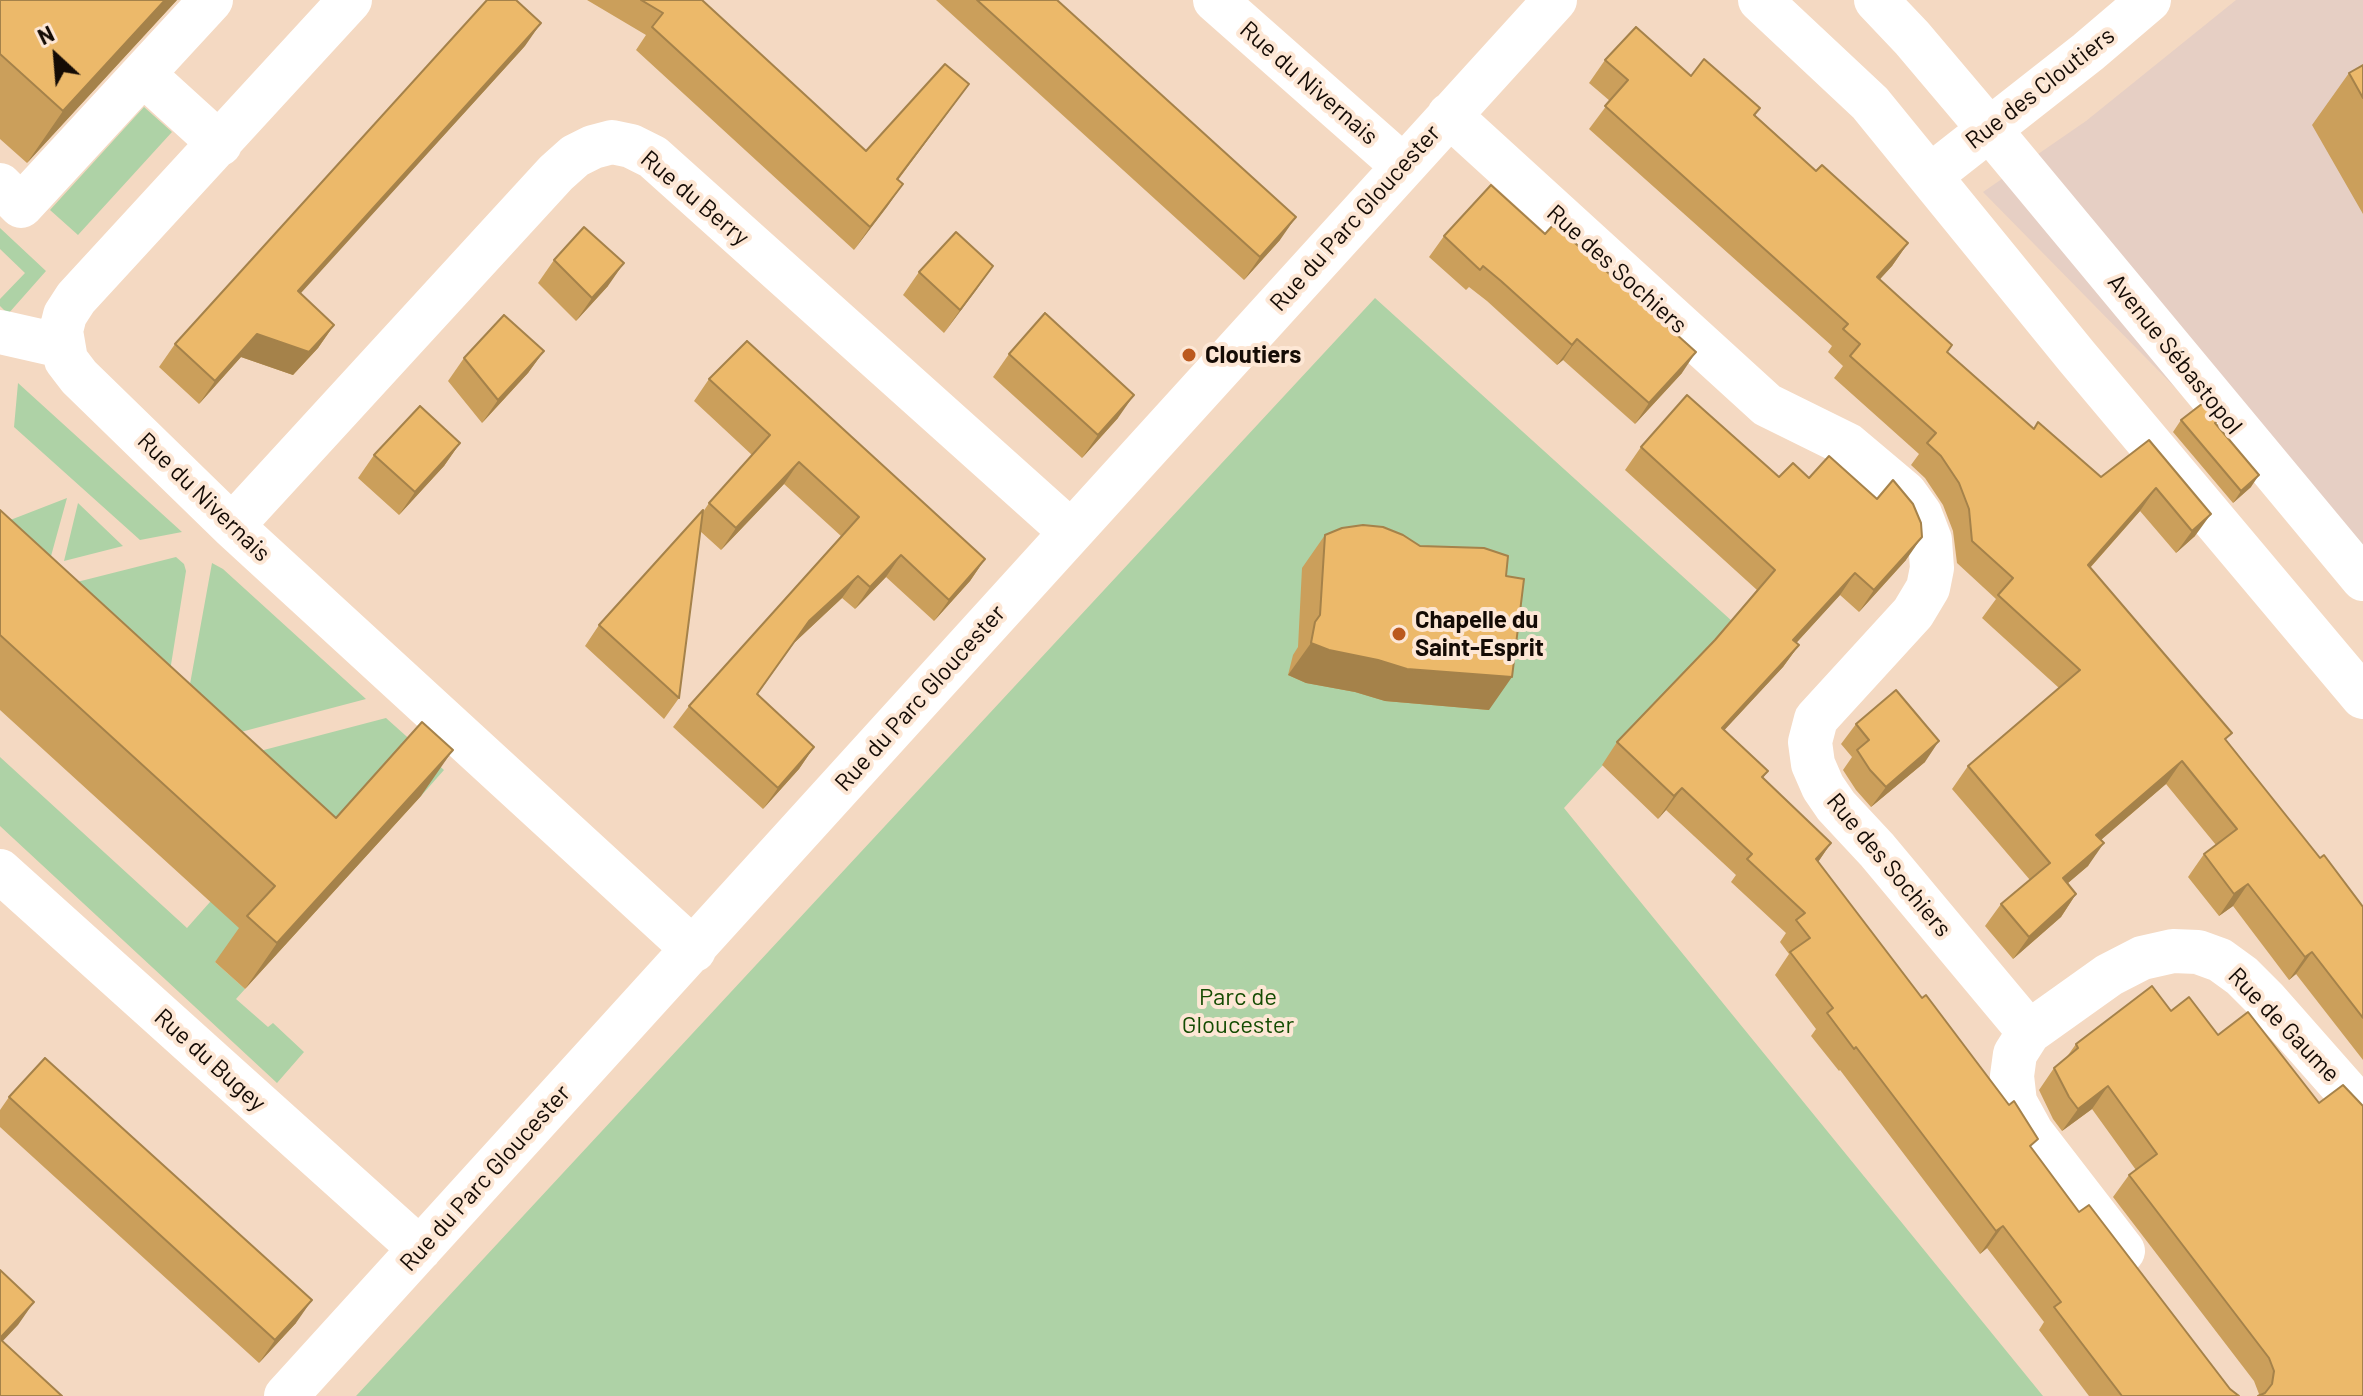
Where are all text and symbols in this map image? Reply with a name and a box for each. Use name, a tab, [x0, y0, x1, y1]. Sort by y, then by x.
street label: Rue du Nivernais	[1234, 15, 1384, 151]
north arrow	[16, 16, 96, 96]
text: N	[33, 20, 58, 49]
street label: Rue des Cloutiers	[1960, 21, 2120, 155]
street label: Rue du Parc Gloucester	[1264, 119, 1446, 317]
street label: Rue du Berry	[635, 144, 755, 252]
street label: Rue des Sochiers	[1541, 198, 1693, 340]
street label: Avenue Sébastopol	[2102, 268, 2248, 440]
place label: Cloutiers	[1205, 341, 1301, 369]
marker: Cloutiers	[1180, 346, 1198, 364]
street label: Rue du Nivernais	[132, 426, 276, 568]
street label: Rue du Parc Gloucester	[829, 599, 1011, 797]
place label: Chapelle du Saint-Esprit	[1415, 606, 1544, 662]
marker: Chapelle du Saint-Esprit	[1390, 625, 1408, 643]
street label: Rue des Sochiers	[1821, 787, 1957, 943]
street label: Rue de Gaume	[2222, 962, 2346, 1088]
park label: Parc de Gloucester	[1182, 983, 1294, 1039]
street label: Rue du Bugey	[148, 1003, 272, 1117]
street label: Rue du Parc Gloucester	[394, 1079, 576, 1277]

